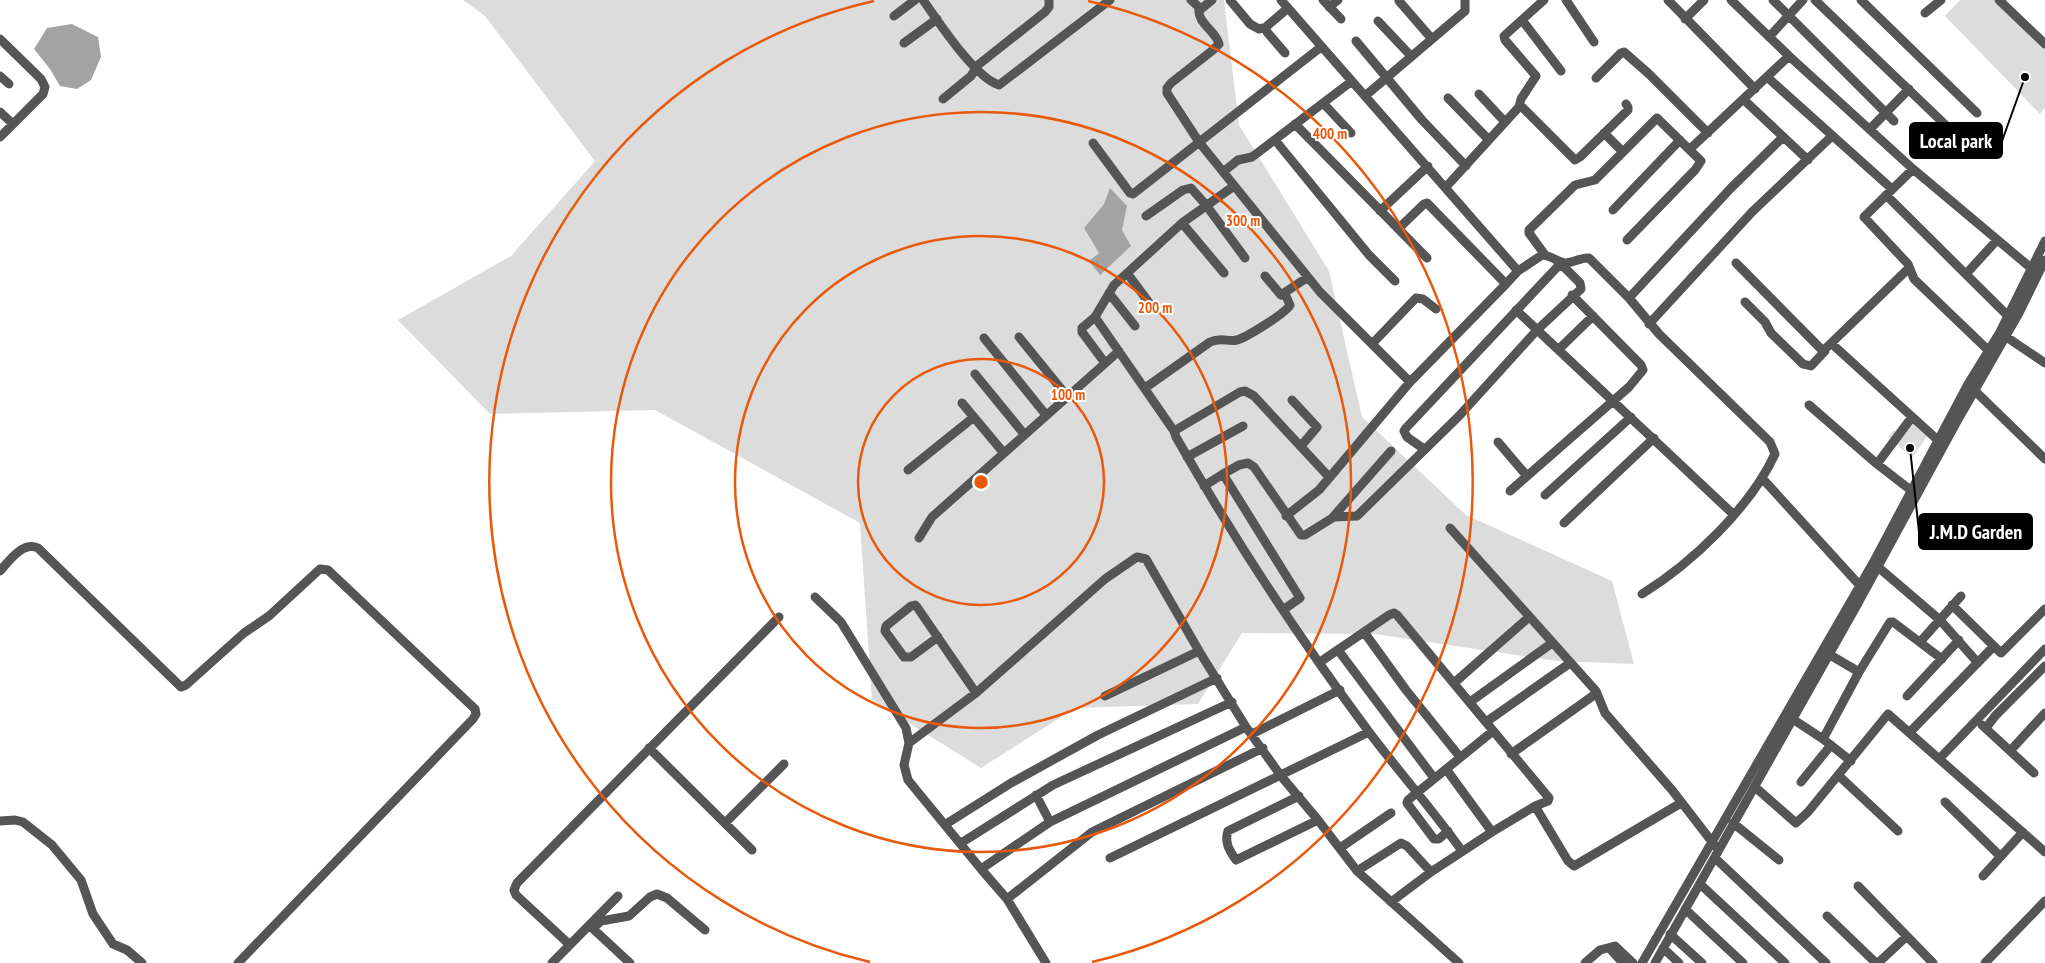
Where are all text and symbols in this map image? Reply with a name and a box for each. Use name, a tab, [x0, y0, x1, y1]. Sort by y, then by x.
callout: Local park	[1910, 123, 2002, 158]
text: 400 m	[1313, 124, 1347, 143]
text: Local park	[1920, 128, 1993, 154]
text: 300 m	[1226, 211, 1260, 230]
text: 200 m	[1138, 298, 1172, 317]
text: 100 m	[1051, 385, 1085, 404]
centre of rings	[972, 473, 990, 491]
callout: J.M.D Garden	[1919, 514, 2032, 549]
text: J.M.D Garden	[1929, 519, 2022, 545]

